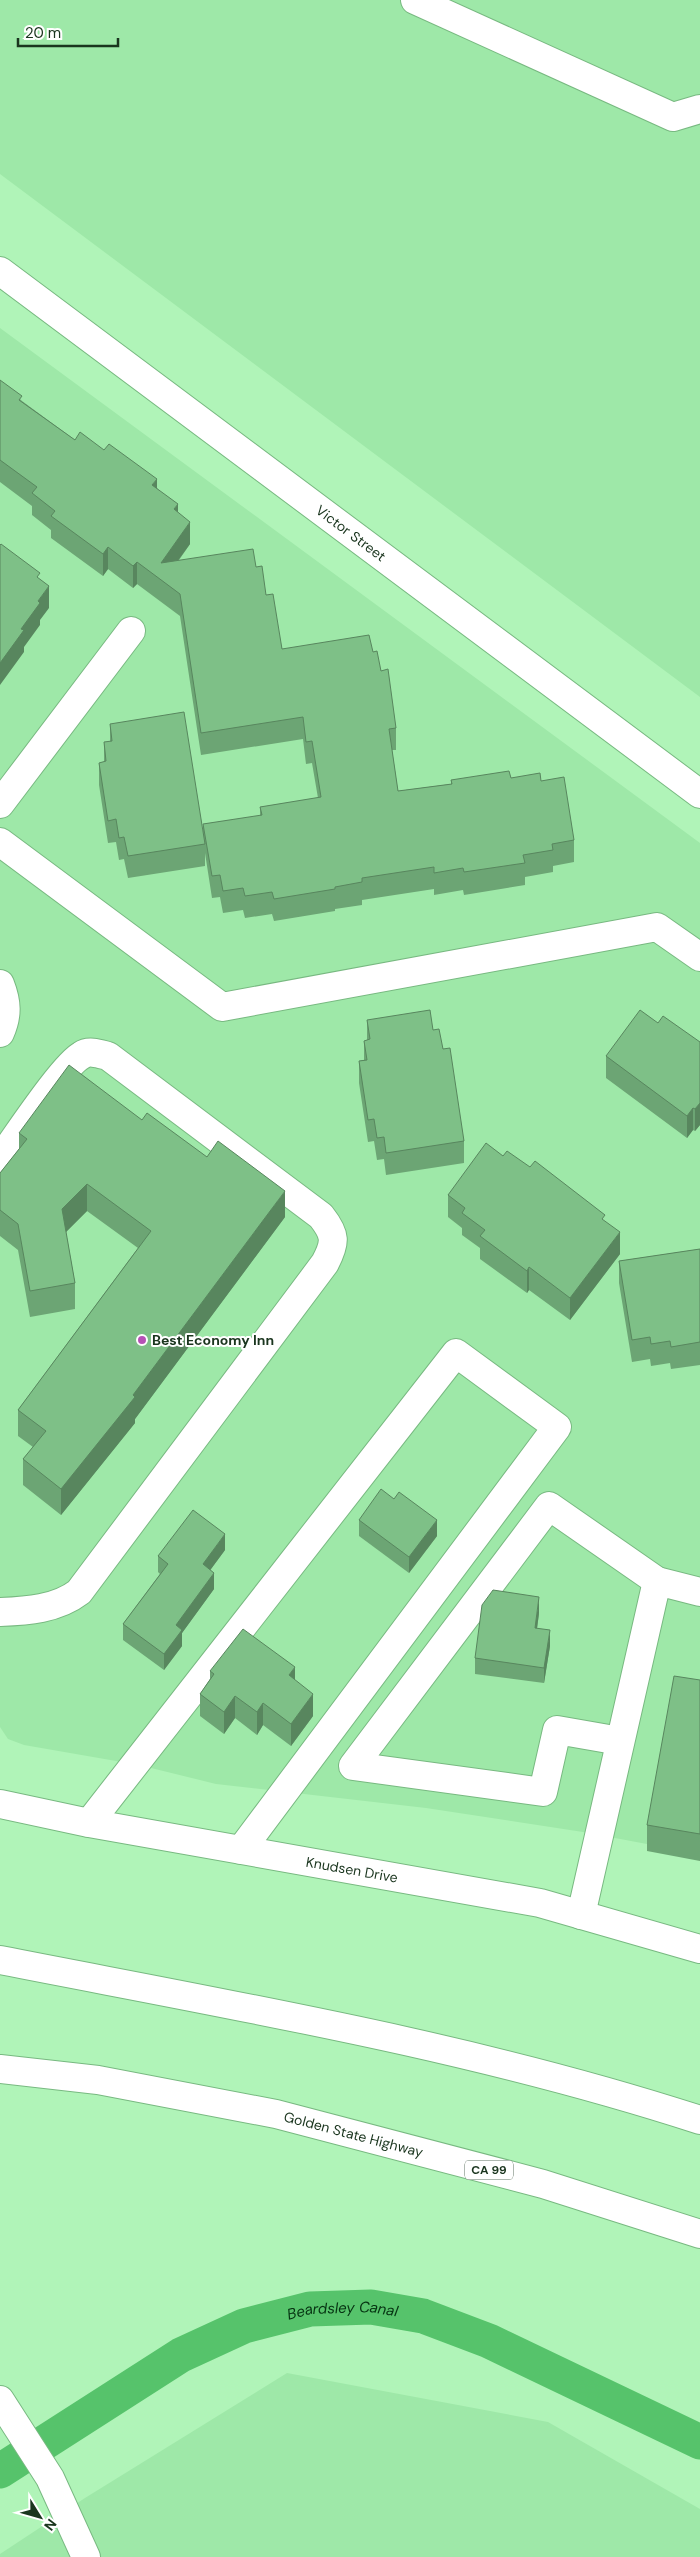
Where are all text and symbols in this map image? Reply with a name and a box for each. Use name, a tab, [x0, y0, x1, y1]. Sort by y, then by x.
scale bar	[18, 15, 118, 47]
text: 20 m	[25, 23, 61, 43]
street label: Victor Street	[312, 501, 389, 565]
place label: Best Economy Inn	[152, 1331, 274, 1349]
marker: Best Economy Inn	[136, 1334, 148, 1346]
street label: Knudsen Drive	[305, 1853, 399, 1887]
street label: Golden State Highway	[282, 2107, 425, 2161]
road number: CA 99	[465, 2160, 513, 2180]
water label: Beardsley Canal	[285, 2297, 400, 2325]
north arrow	[15, 2492, 65, 2542]
text: N	[40, 2515, 61, 2534]

